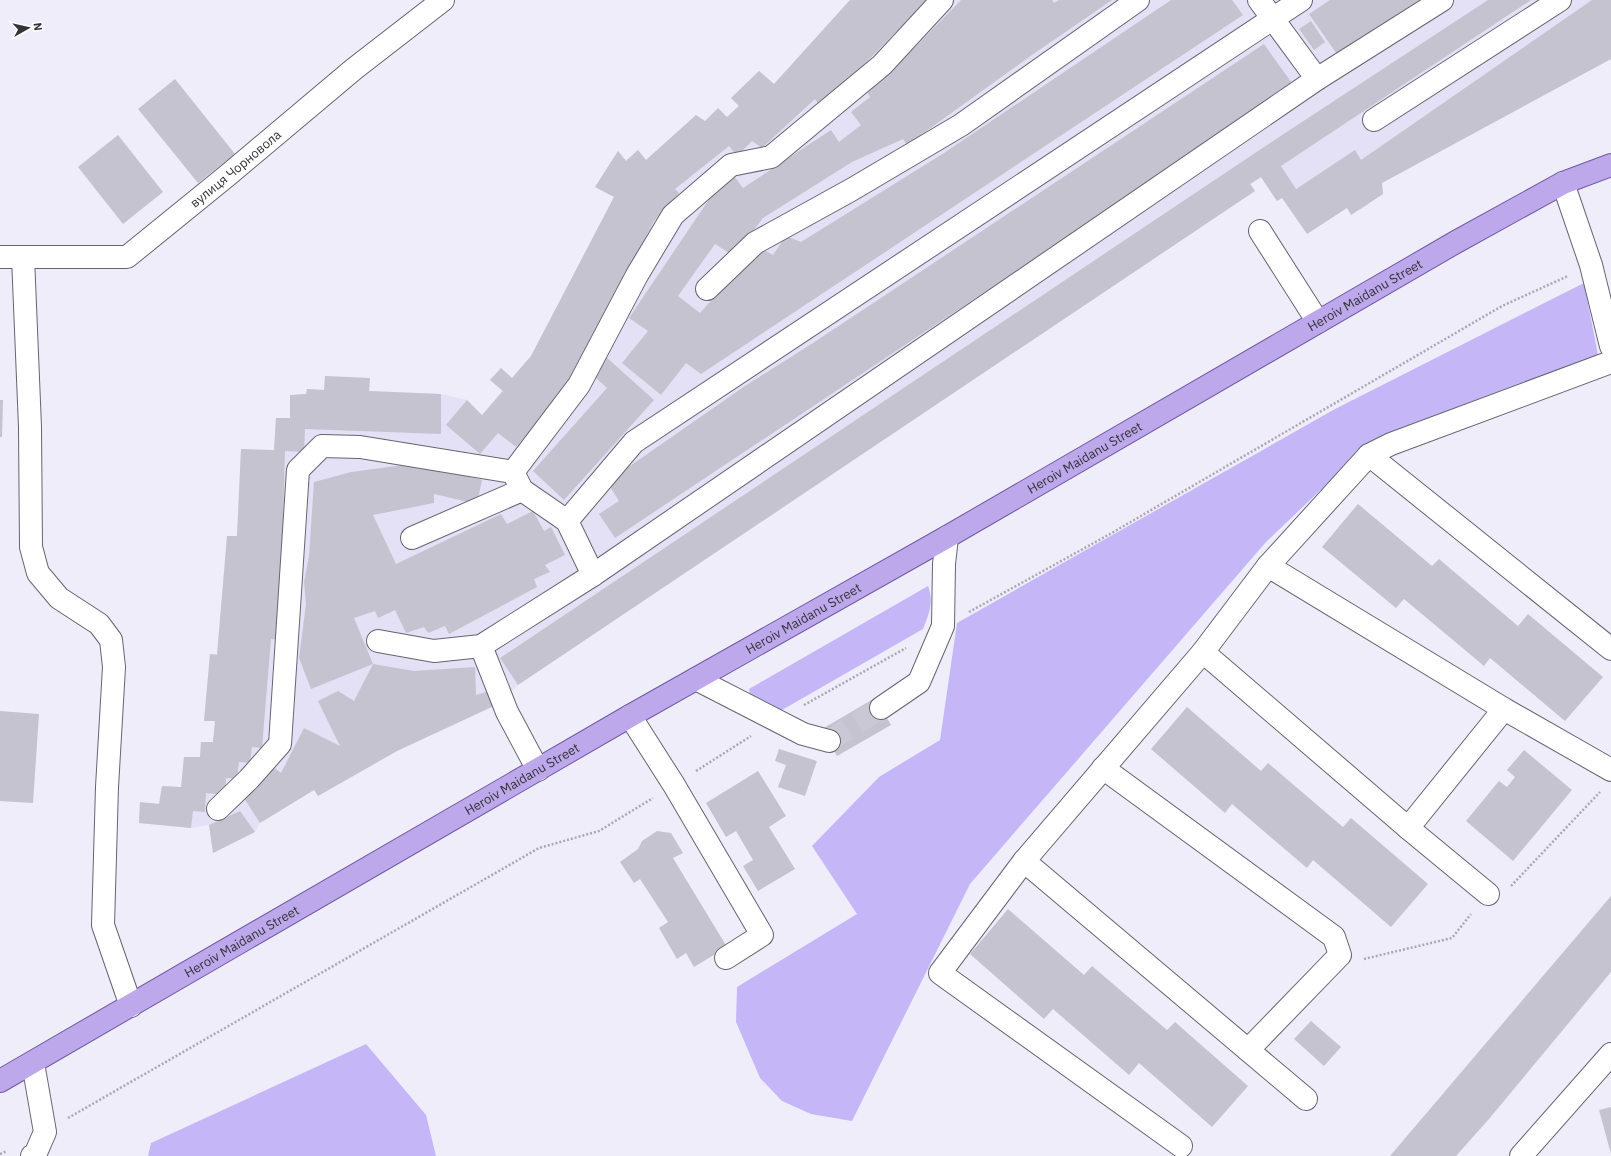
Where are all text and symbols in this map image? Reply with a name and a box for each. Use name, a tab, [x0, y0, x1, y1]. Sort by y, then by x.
north arrow	[8, 8, 48, 48]
text: N	[30, 22, 45, 32]
street label: вулиця Чорновола	[186, 126, 284, 211]
street label: Heroiv Maidanu Street	[1304, 255, 1425, 335]
street label: Heroiv Maidanu Street	[1024, 417, 1145, 497]
street label: Heroiv Maidanu Street	[742, 579, 864, 658]
street label: Heroiv Maidanu Street	[461, 739, 582, 819]
street label: Heroiv Maidanu Street	[181, 901, 302, 981]

